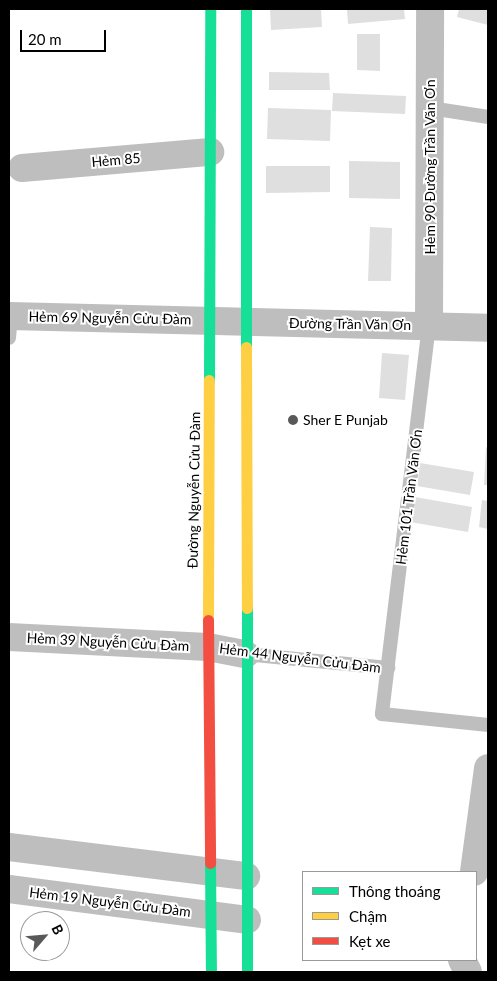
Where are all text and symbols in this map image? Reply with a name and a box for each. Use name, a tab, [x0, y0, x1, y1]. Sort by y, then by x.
scale bar	[22, 20, 109, 52]
text: 20 m	[28, 30, 62, 48]
street label: Hẻm 90 Đường Trần Văn Ơn	[422, 79, 438, 255]
street label: Hẻm 85	[91, 149, 141, 171]
street label: Hẻm 69 Nguyễn Cửu Đàm	[29, 308, 191, 328]
street label: Đường Trần Văn Ơn	[288, 315, 412, 333]
street label: Đường Nguyễn Cửu Đàm	[184, 412, 204, 568]
place label: Sher E Punjab	[303, 412, 388, 428]
marker: Sher E Punjab	[287, 414, 299, 426]
street label: Hẻm 101 Trần Văn Ơn	[392, 428, 426, 566]
street label: Hẻm 39 Nguyễn Cửu Đàm	[26, 629, 190, 655]
street label: Hẻm 44 Nguyễn Cửu Đàm	[218, 640, 382, 676]
legend	[302, 871, 477, 961]
text: Thông thoáng	[349, 882, 441, 900]
street label: Hẻm 19 Nguyễn Cửu Đàm	[28, 884, 192, 920]
text: Chậm	[349, 907, 387, 925]
north arrow	[20, 911, 70, 961]
text: B	[48, 921, 68, 937]
text: Kẹt xe	[349, 932, 391, 950]

